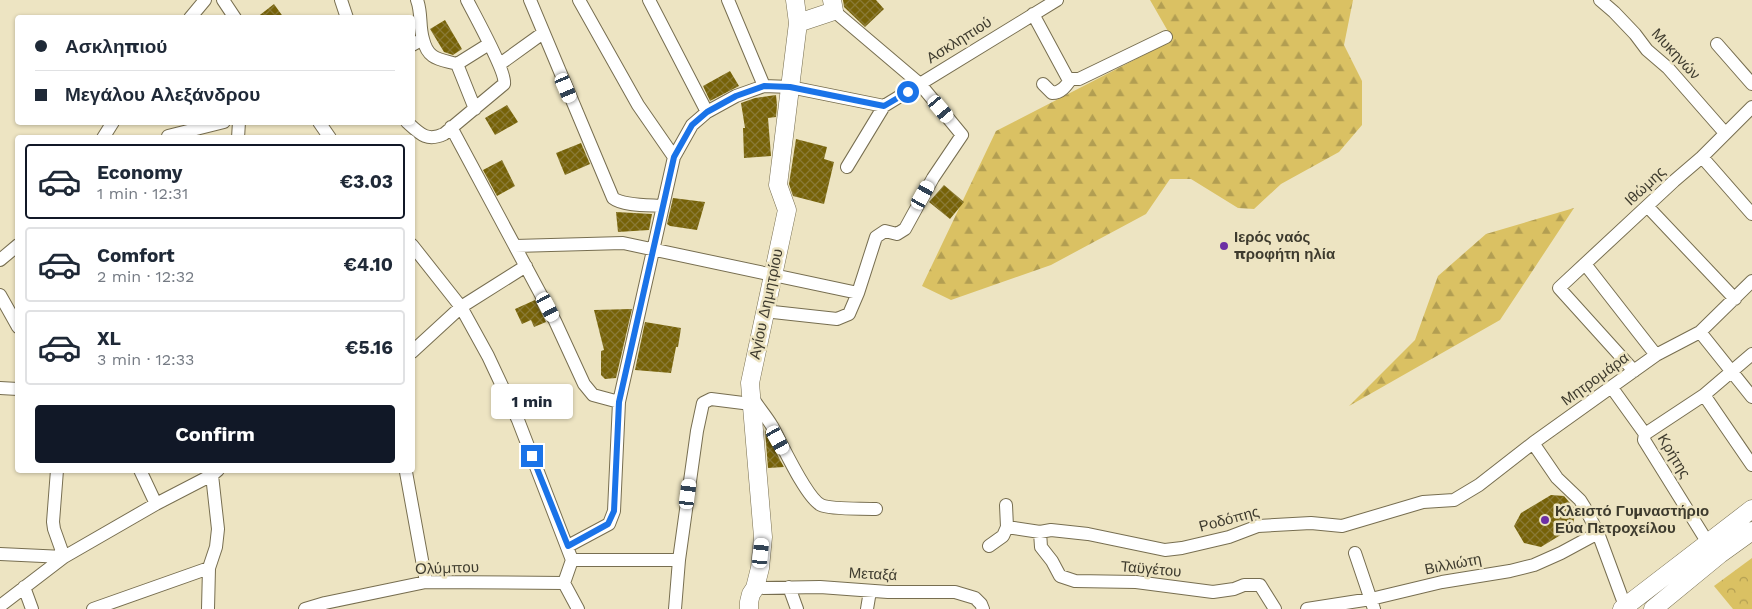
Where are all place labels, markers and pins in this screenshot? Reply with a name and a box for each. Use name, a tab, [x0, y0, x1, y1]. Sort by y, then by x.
place label: Ιερός ναός προφήτη ηλία	[1234, 228, 1336, 263]
marker: Ιερός ναός προφήτη ηλία	[1218, 240, 1230, 252]
place label: Κλειστό Γυμναστήριο Εύα Πετροχείλου	[1555, 502, 1709, 537]
marker: Κλειστό Γυμναστήριο Εύα Πετροχείλου	[1539, 514, 1551, 526]

